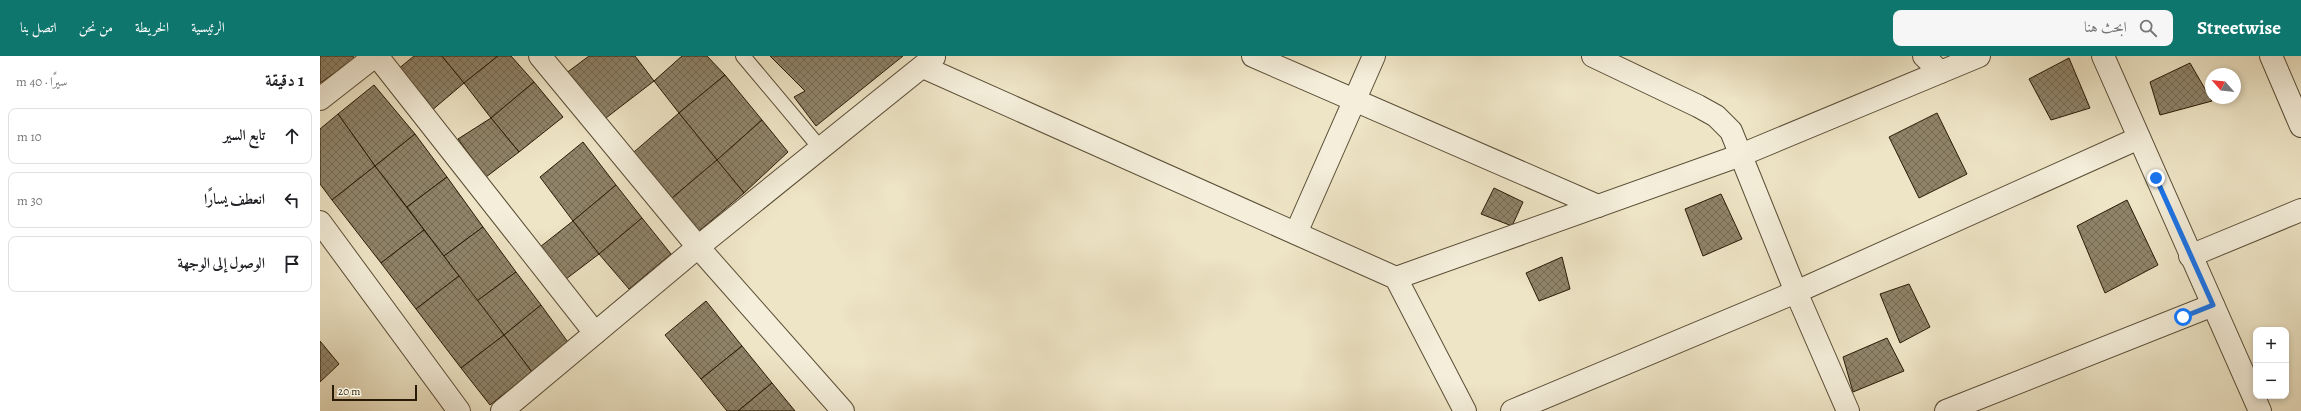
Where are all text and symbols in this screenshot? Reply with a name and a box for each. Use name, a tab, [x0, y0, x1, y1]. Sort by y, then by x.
search box	[1893, 10, 2173, 46]
text: Streetwise	[2197, 15, 2281, 41]
text: ابحث هنا	[2084, 17, 2127, 37]
icon: search	[2137, 17, 2159, 39]
text: اتصل بنا	[20, 18, 57, 37]
text: من نحن	[79, 18, 113, 37]
text: الخريطة	[135, 18, 169, 37]
text: الرئيسية	[191, 18, 225, 37]
north arrow	[2205, 68, 2241, 104]
text: 1 دقيقة	[265, 69, 304, 92]
text: سيرًا · 40 m	[16, 73, 67, 90]
text: تابع السير	[223, 125, 265, 145]
icon: ahead	[281, 125, 303, 147]
text: 10 m	[17, 128, 42, 145]
route end	[2147, 169, 2165, 187]
text: انعطف يسارًا	[204, 189, 265, 209]
icon: left	[281, 189, 303, 211]
text: 30 m	[17, 192, 43, 209]
text: الوصول إلى الوجهة	[178, 253, 265, 273]
icon: arrive	[281, 253, 303, 275]
route start	[2174, 308, 2192, 326]
map controls	[2253, 327, 2289, 399]
button: +	[2253, 327, 2289, 363]
button: −	[2253, 363, 2289, 399]
scale bar	[332, 383, 417, 402]
text: 20 m	[338, 384, 360, 399]

